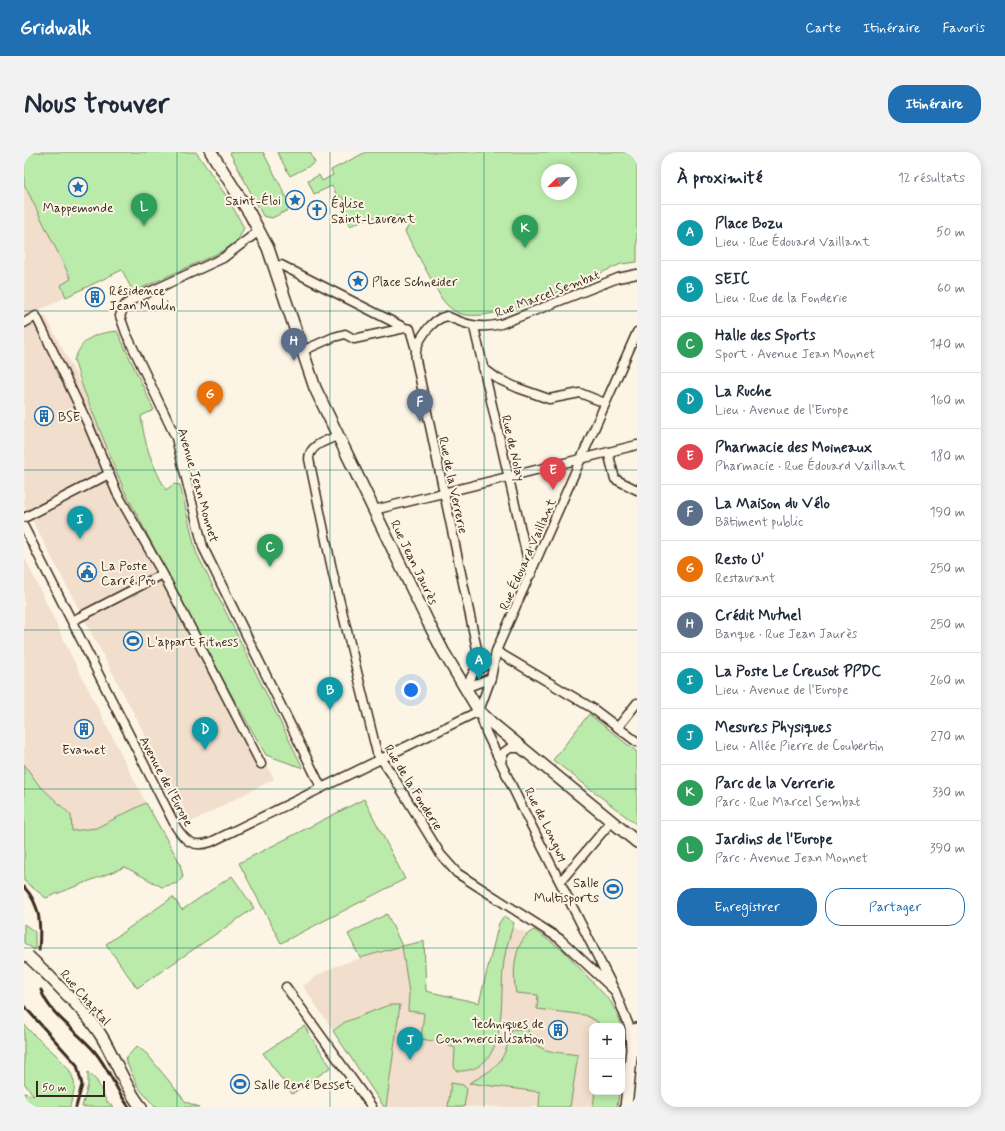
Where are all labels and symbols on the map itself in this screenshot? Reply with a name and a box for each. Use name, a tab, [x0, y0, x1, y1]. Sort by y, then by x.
north arrow	[541, 164, 577, 200]
place icon: Mappemonde	[67, 176, 89, 198]
place icon: Saint-Éloi	[284, 189, 306, 211]
place label: Saint-Éloi	[225, 192, 281, 210]
pin: L	[131, 193, 157, 226]
place label: Église Saint-Laurent	[331, 195, 415, 228]
church icon: Église Saint-Laurent	[306, 199, 328, 221]
place label: Mappemonde	[43, 200, 113, 217]
pin: K	[512, 215, 538, 248]
street label: Rue Marcel Sembat	[493, 267, 602, 322]
place icon: Place Schneider	[347, 270, 369, 292]
place label: Place Schneider	[372, 274, 458, 291]
place label: Résidence Jean Moulin	[109, 283, 176, 315]
building icon: Résidence Jean Moulin	[84, 286, 106, 308]
pin: H	[281, 328, 307, 361]
pin: G	[197, 381, 223, 414]
pin: F	[407, 389, 433, 422]
building icon: BSE	[33, 405, 55, 427]
place label: BSE	[58, 409, 81, 426]
street label: Rue de Nolay	[497, 413, 528, 483]
street label: Avenue Jean Monnet	[173, 426, 222, 545]
street label: Rue de la Verrerie	[434, 435, 471, 535]
pin: E	[540, 457, 566, 490]
street label: Rue Édouard Vaillant	[495, 495, 561, 613]
pin: I	[67, 506, 93, 539]
street label: Rue Jean Jaurès	[386, 518, 442, 608]
pin: C	[257, 534, 283, 567]
place label: La Poste Carré Pro	[101, 558, 156, 590]
public building icon: La Poste Carré Pro	[76, 561, 98, 583]
sports icon: L'appart Fitness	[122, 630, 144, 652]
place label: L'appart Fitness	[147, 634, 238, 651]
pin: A	[466, 647, 492, 680]
pin: B	[317, 677, 343, 710]
your location	[401, 680, 421, 700]
pin: D	[192, 717, 218, 750]
building icon: Evamet	[73, 718, 95, 740]
street label: Avenue de l'Europe	[135, 734, 197, 830]
place label: Evamet	[62, 742, 106, 759]
street label: Rue de la Fonderie	[379, 742, 446, 834]
street label: Rue de Longwy	[520, 785, 572, 865]
place label: Salle Multisports	[534, 875, 599, 907]
sports icon: Salle Multisports	[602, 878, 624, 900]
street label: Rue Chaptal	[56, 966, 114, 1030]
place label: Techniques de Commercialisation	[435, 1016, 544, 1048]
building icon: Techniques de Commercialisation	[547, 1019, 569, 1041]
pin: J	[397, 1027, 423, 1060]
sports icon: Salle René Besset	[229, 1073, 251, 1095]
place label: Salle René Besset	[254, 1077, 353, 1094]
scale bar	[36, 1079, 105, 1098]

